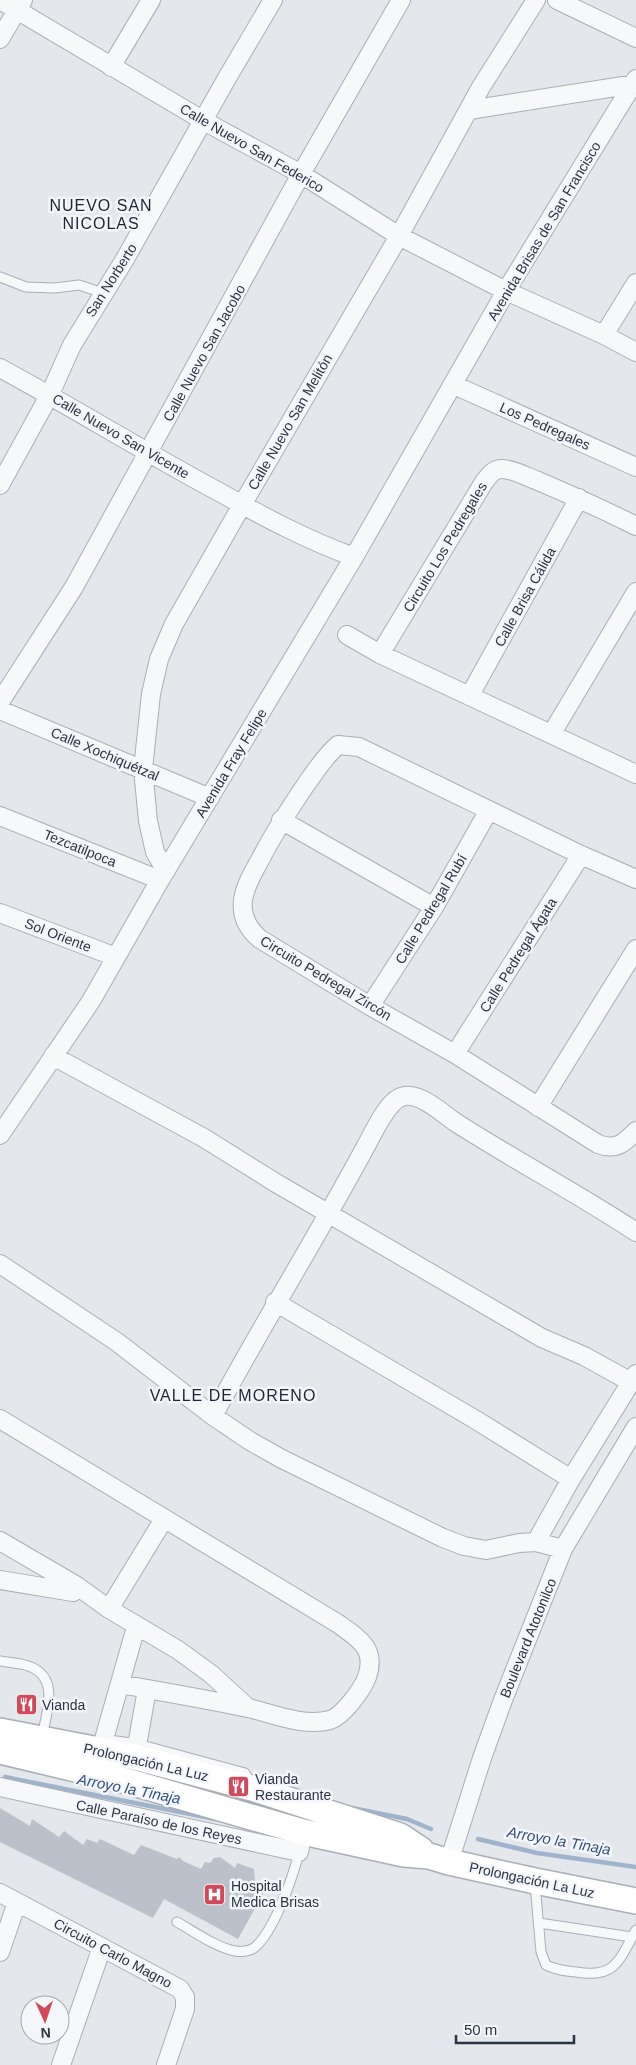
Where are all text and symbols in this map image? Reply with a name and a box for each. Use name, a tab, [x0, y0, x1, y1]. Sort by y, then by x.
street label: Calle Nuevo San Federico	[177, 100, 327, 196]
street label: Avenida Brisas de San Francisco	[484, 138, 604, 323]
district label: NUEVO SAN NICOLAS	[49, 197, 153, 232]
street label: San Norberto	[82, 240, 140, 320]
street label: Calle Nuevo San Jacobo	[160, 282, 248, 424]
street label: Calle Nuevo San Melitón	[245, 351, 335, 493]
street label: Calle Nuevo San Vicente	[50, 390, 192, 482]
street label: Los Pedregales	[497, 399, 593, 453]
street label: Circuito Los Pedregales	[400, 479, 490, 615]
street label: Calle Brisa Cálida	[491, 544, 559, 650]
street label: Avenida Fray Felipe	[192, 705, 270, 820]
street label: Calle Xochiquétzal	[48, 724, 162, 784]
street label: Tezcatilpoca	[41, 826, 119, 870]
street label: Calle Pedregal Rubí	[392, 851, 470, 967]
street label: Calle Pedregal Ágata	[476, 894, 560, 1015]
street label: Sol Oriente	[22, 915, 94, 955]
street label: Circuito Pedregal Zircón	[258, 932, 394, 1024]
district label: VALLE DE MORENO	[150, 1387, 316, 1404]
street label: Boulevard Atotonilco	[497, 1576, 559, 1700]
restaurant icon: Vianda	[14, 1693, 38, 1717]
place label: Vianda	[42, 1697, 86, 1713]
street label: Prolongación La Luz	[82, 1740, 210, 1784]
water label: Arroyo la Tinaja	[75, 1770, 182, 1807]
place label: Vianda Restaurante	[255, 1771, 331, 1803]
restaurant icon: Vianda Restaurante	[227, 1775, 251, 1799]
street label: Calle Paraíso de los Reyes	[75, 1797, 243, 1847]
water label: Arroyo la Tinaja	[505, 1823, 612, 1858]
street label: Prolongación La Luz	[468, 1859, 596, 1901]
place label: Hospital Medica Brisas	[231, 1878, 319, 1910]
hospital icon: Hospital Medica Brisas	[203, 1882, 227, 1906]
street label: Circuito Carlo Magno	[51, 1915, 175, 1991]
north arrow	[20, 1995, 70, 2045]
scale bar	[456, 2012, 574, 2044]
text: 50 m	[464, 2021, 497, 2038]
text: N	[40, 2025, 51, 2041]

